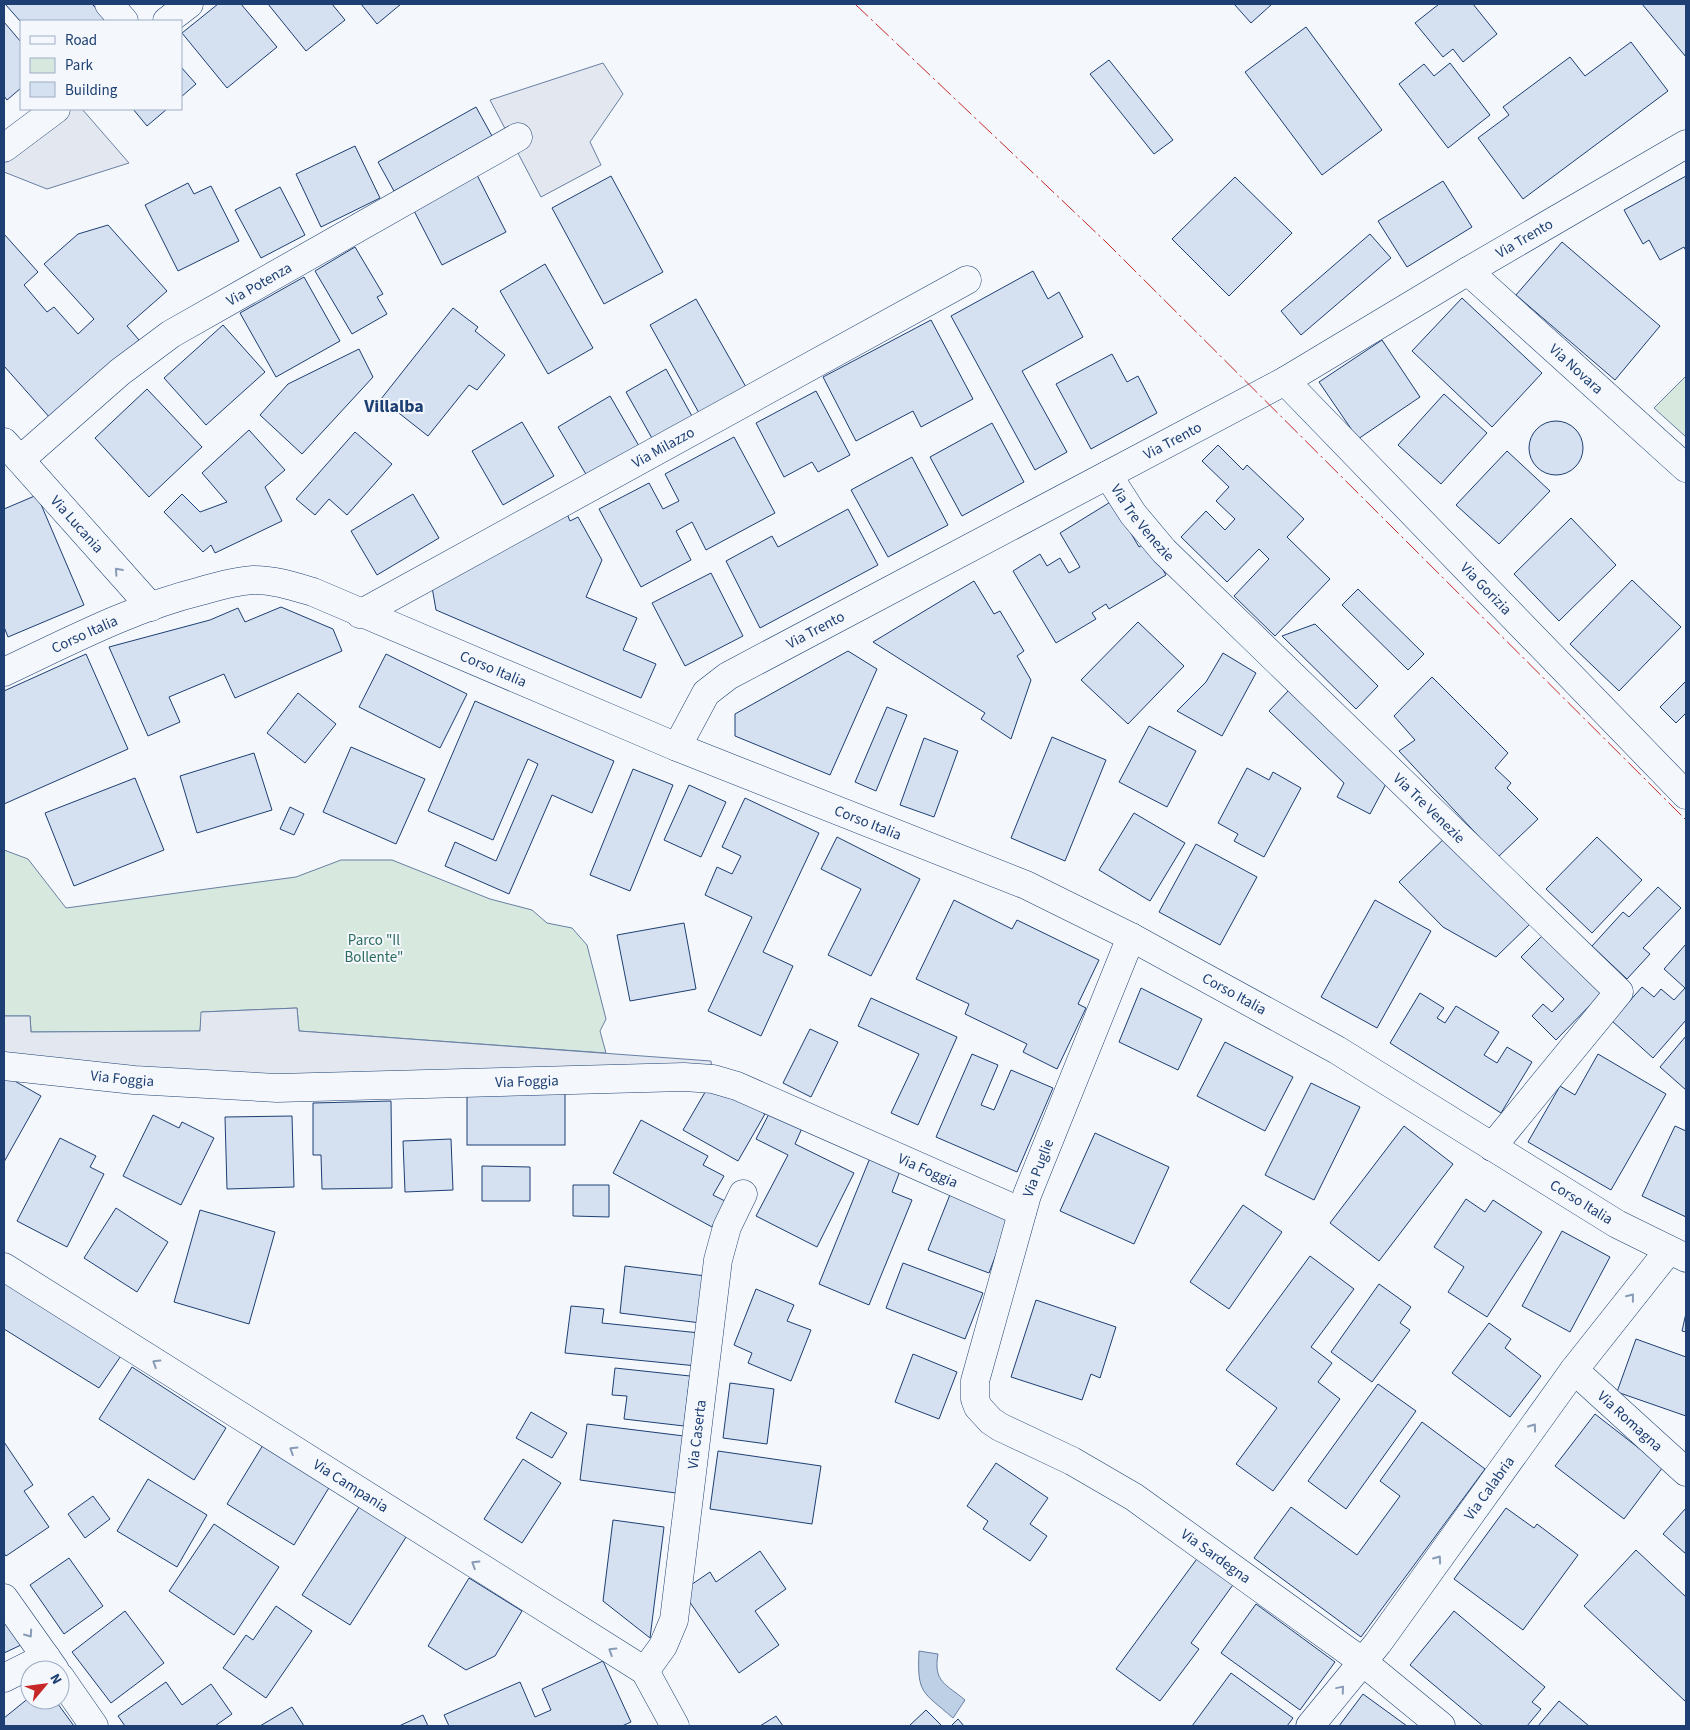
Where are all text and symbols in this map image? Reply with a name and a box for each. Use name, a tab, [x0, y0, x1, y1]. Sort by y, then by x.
legend	[20, 20, 182, 110]
text: Road	[65, 30, 97, 51]
text: Park	[65, 55, 94, 76]
text: Building	[65, 80, 118, 101]
street label: Via Trento	[1492, 214, 1557, 264]
street label: Via Potenza	[223, 258, 296, 311]
street label: Via Novara	[1544, 339, 1608, 399]
district label: Villalba	[363, 394, 424, 419]
street label: Via Trento	[1140, 417, 1205, 465]
street label: Via Milazzo	[628, 422, 699, 473]
street label: Via Tre Venezie	[1105, 480, 1179, 567]
street label: Via Lucania	[45, 491, 108, 558]
street label: Via Gorizia	[1455, 558, 1516, 620]
one-way arrow	[115, 567, 124, 576]
street label: Via Trento	[783, 606, 848, 654]
street label: Corso Italia	[48, 610, 121, 659]
street label: Corso Italia	[456, 646, 530, 693]
street label: Via Tre Venezie	[1388, 769, 1470, 848]
street label: Corso Italia	[831, 800, 904, 846]
park label: Parco "Il Bollente"	[345, 930, 403, 968]
street label: Corso Italia	[1198, 968, 1270, 1020]
street label: Via Foggia	[89, 1065, 155, 1092]
street label: Via Foggia	[495, 1070, 559, 1093]
street label: Via Puglie	[1018, 1136, 1059, 1200]
street label: Via Foggia	[894, 1148, 961, 1193]
street label: Corso Italia	[1546, 1175, 1617, 1230]
one-way arrow	[1626, 1294, 1634, 1303]
one-way arrow	[152, 1359, 161, 1369]
street label: Via Romagna	[1593, 1386, 1667, 1457]
street label: Via Caserta	[683, 1399, 712, 1470]
one-way arrow	[1527, 1423, 1536, 1432]
one-way arrow	[289, 1446, 298, 1456]
street label: Via Calabria	[1459, 1452, 1520, 1525]
street label: Via Campania	[309, 1454, 392, 1518]
street label: Via Sardegna	[1176, 1524, 1255, 1589]
one-way arrow	[1432, 1555, 1441, 1564]
one-way arrow	[471, 1561, 481, 1570]
one-way arrow	[23, 1628, 32, 1638]
one-way arrow	[609, 1647, 618, 1657]
north arrow	[20, 1660, 70, 1710]
text: N	[44, 1670, 66, 1688]
one-way arrow	[1336, 1686, 1344, 1695]

